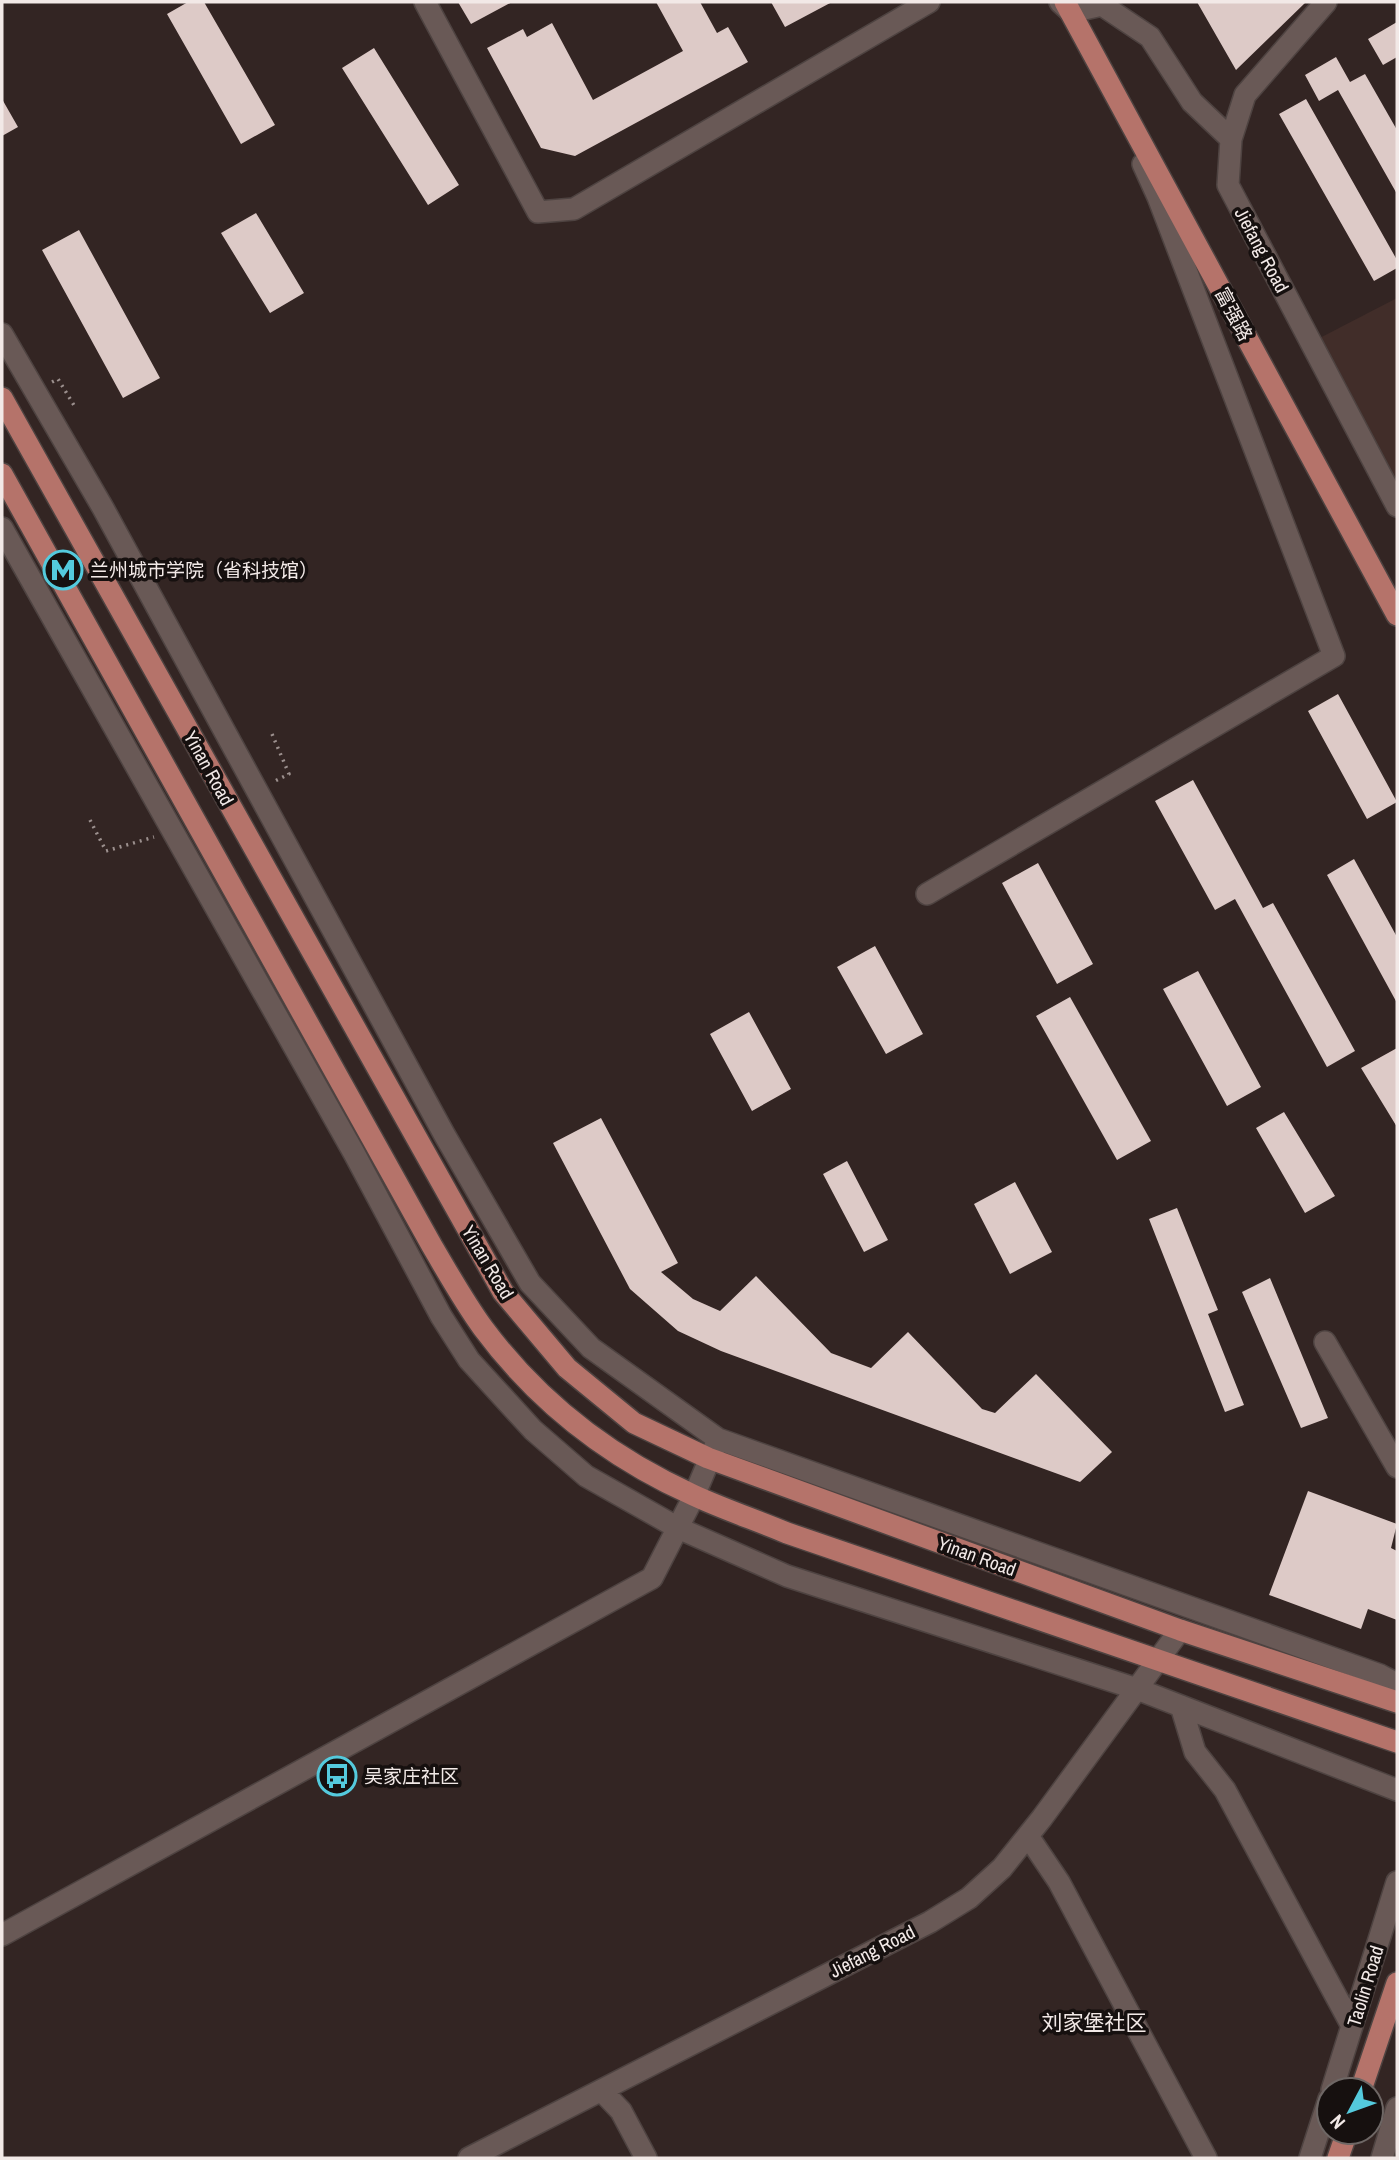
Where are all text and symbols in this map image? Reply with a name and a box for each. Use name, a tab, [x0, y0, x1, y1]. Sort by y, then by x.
street label: Jiefang Road	[1229, 203, 1295, 297]
street label: 富强路	[1209, 283, 1259, 345]
metro station icon: 兰州城市学院（省科技馆）	[42, 549, 84, 591]
place label: 兰州城市学院（省科技馆）	[90, 557, 318, 583]
street label: Yinan Road	[178, 726, 240, 810]
street label: Yinan Road	[456, 1220, 520, 1304]
street label: Yinan Road	[934, 1530, 1020, 1582]
bus stop icon: 吴家庄社区	[316, 1755, 358, 1797]
place label: 吴家庄社区	[364, 1763, 459, 1789]
street label: Jiefang Road	[825, 1918, 919, 1984]
street label: Taolin Road	[1340, 1942, 1390, 2030]
district label: 刘家堡社区	[1042, 2008, 1147, 2037]
north arrow	[1315, 2076, 1385, 2146]
text: N	[1324, 2109, 1351, 2135]

